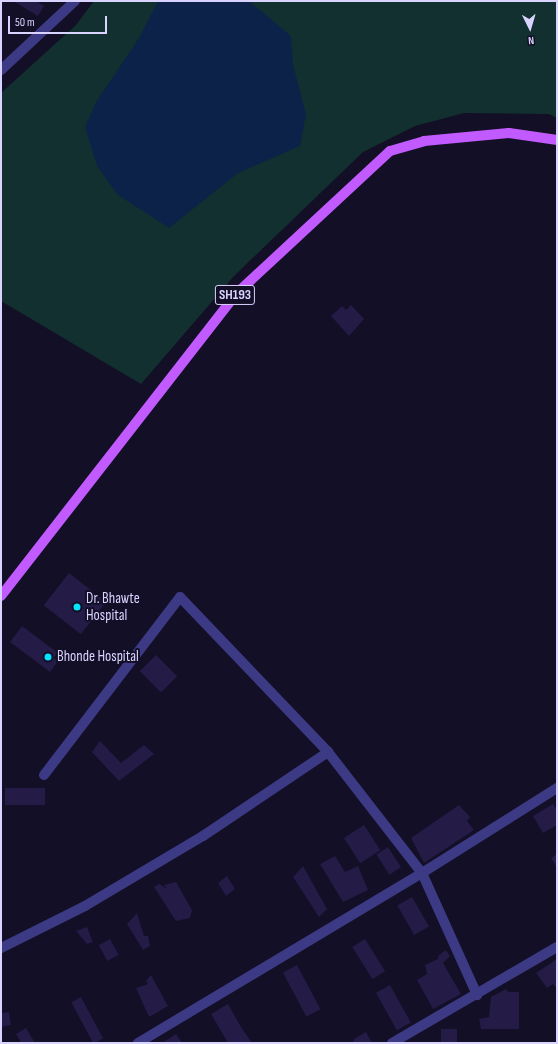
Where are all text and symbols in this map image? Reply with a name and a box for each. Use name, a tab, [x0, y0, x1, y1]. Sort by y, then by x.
scale bar	[10, 8, 109, 34]
north arrow	[510, 8, 550, 48]
text: 50 m	[15, 15, 35, 30]
text: N	[528, 34, 535, 47]
road number: SH193	[214, 283, 256, 307]
place label: Dr. Bhawte Hospital	[86, 589, 140, 624]
marker: Dr. Bhawte Hospital	[71, 601, 83, 613]
place label: Bhonde Hospital	[57, 648, 139, 666]
marker: Bhonde Hospital	[42, 651, 54, 663]

